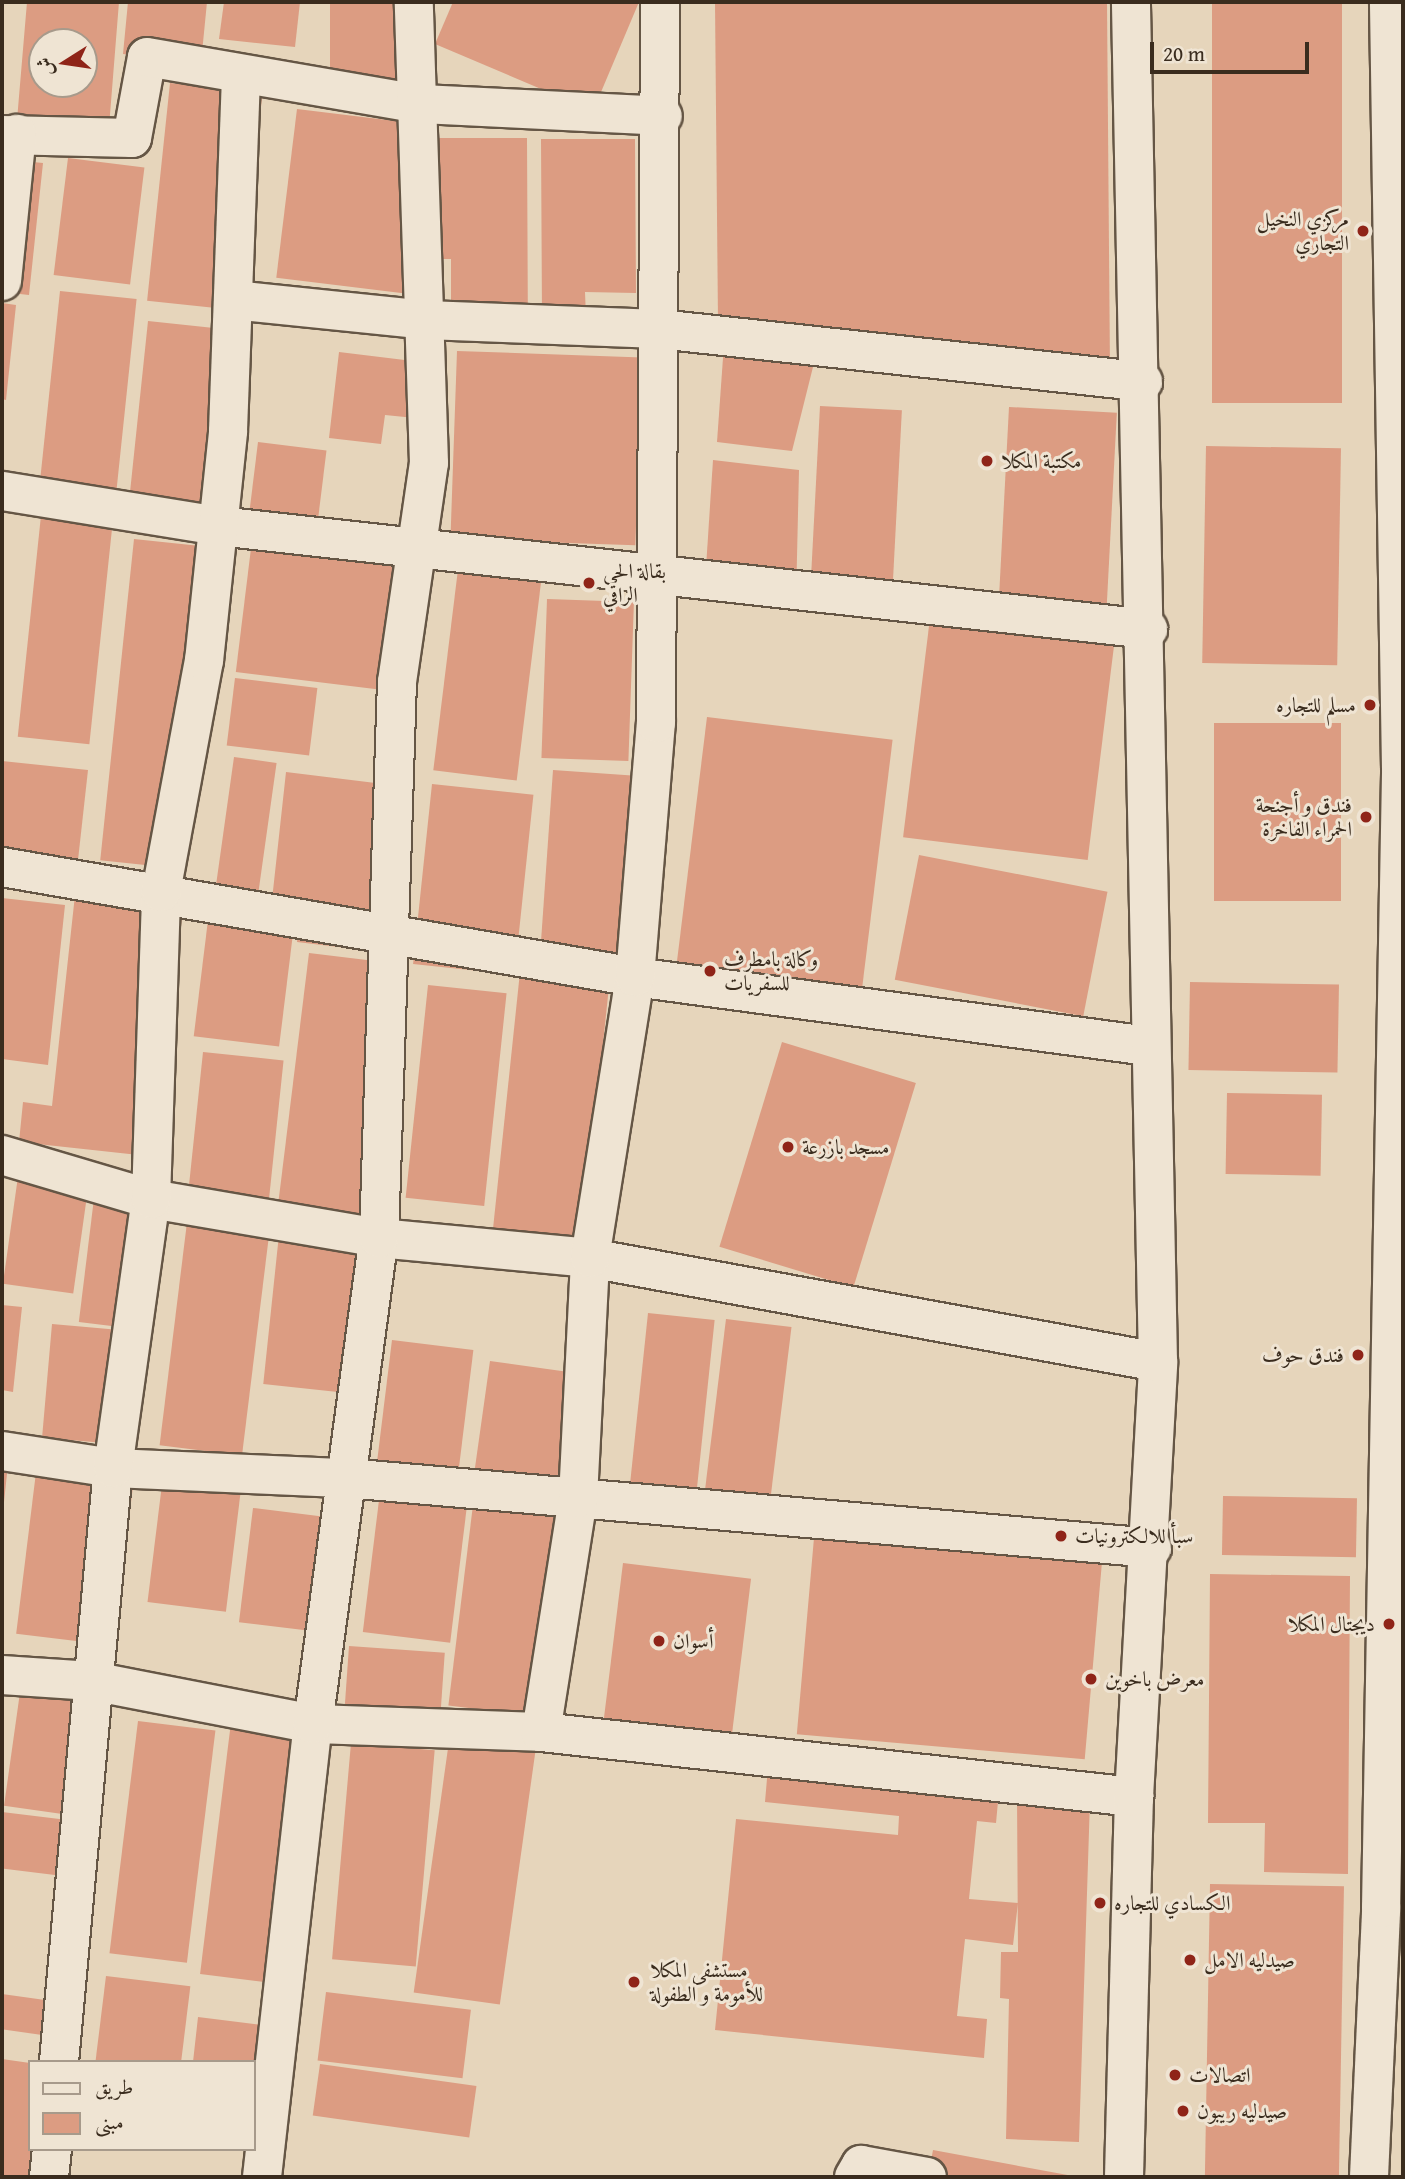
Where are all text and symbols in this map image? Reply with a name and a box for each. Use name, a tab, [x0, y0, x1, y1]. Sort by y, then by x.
north arrow	[28, 28, 98, 98]
scale bar	[1153, 28, 1312, 72]
text: 20 m	[1163, 38, 1205, 69]
text: ش	[29, 55, 60, 79]
place label: مركزي النخيل التجاري	[1257, 206, 1349, 256]
marker: مركزي النخيل التجاري	[1355, 223, 1371, 239]
place label: مكتبة المكلا	[1001, 448, 1081, 474]
marker: مكتبة المكلا	[979, 453, 995, 469]
place label: بقالة الحي الراقي	[603, 558, 666, 608]
marker: بقالة الحي الراقي	[581, 575, 597, 591]
place label: مسلم للتجاره	[1276, 692, 1356, 718]
marker: مسلم للتجاره	[1362, 697, 1378, 713]
place label: فندق و أجنحة الحمراء الفاخرة	[1256, 792, 1352, 842]
marker: فندق و أجنحة الحمراء الفاخرة	[1358, 809, 1374, 825]
place label: وكالة بامطرف للسفريات	[724, 946, 818, 996]
marker: وكالة بامطرف للسفريات	[702, 963, 718, 979]
place label: مسجد بازرعة	[802, 1134, 890, 1160]
marker: مسجد بازرعة	[780, 1139, 796, 1155]
place label: فندق حوف	[1262, 1342, 1344, 1368]
marker: فندق حوف	[1350, 1347, 1366, 1363]
place label: سبأ للالكترونيات	[1075, 1523, 1193, 1549]
marker: سبأ للالكترونيات	[1053, 1528, 1069, 1544]
place label: ديجتال المكلا	[1288, 1611, 1375, 1637]
marker: ديجتال المكلا	[1381, 1616, 1397, 1632]
place label: أسوان	[673, 1628, 714, 1654]
marker: أسوان	[651, 1633, 667, 1649]
place label: معرض باخوين	[1105, 1666, 1205, 1692]
marker: معرض باخوين	[1083, 1671, 1099, 1687]
place label: الكسادي للتجاره	[1114, 1890, 1231, 1916]
marker: الكسادي للتجاره	[1092, 1895, 1108, 1911]
place label: صيدليه الامل	[1204, 1947, 1295, 1973]
marker: صيدليه الامل	[1182, 1952, 1198, 1968]
place label: مستشفى المكلا للأمومة و الطفولة	[650, 1957, 763, 2007]
marker: مستشفى المكلا للأمومة و الطفولة	[624, 1972, 644, 1992]
legend	[28, 2060, 256, 2151]
place label: اتصالات	[1189, 2062, 1250, 2088]
marker: اتصالات	[1167, 2067, 1183, 2083]
text: طريق	[95, 2071, 133, 2102]
place label: صيدليه ريبون	[1197, 2098, 1287, 2124]
marker: صيدليه ريبون	[1175, 2103, 1191, 2119]
text: مبنى	[95, 2106, 124, 2137]

